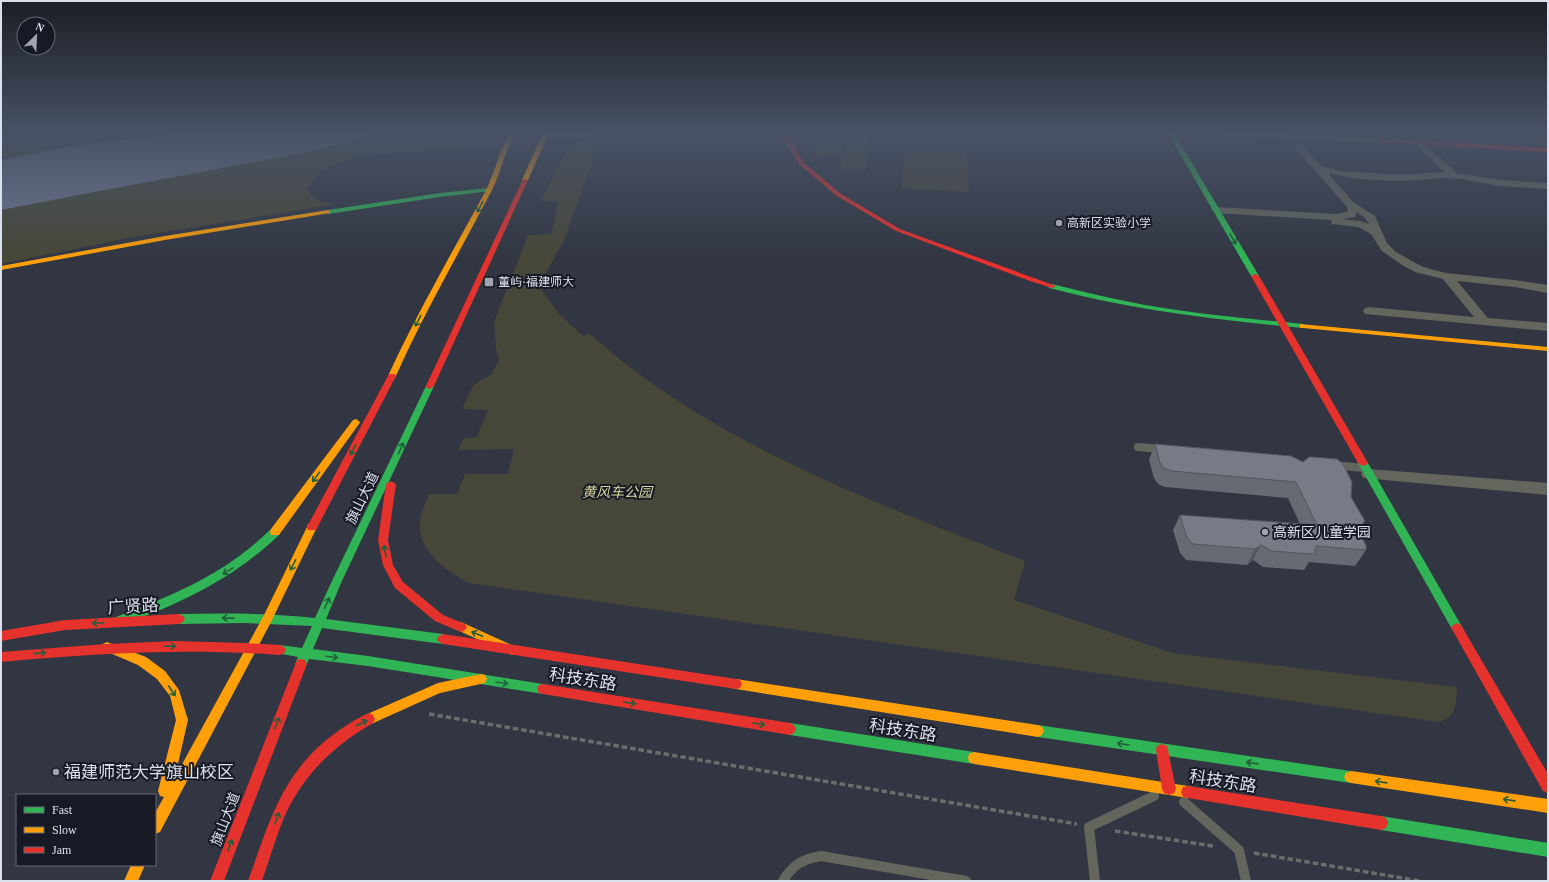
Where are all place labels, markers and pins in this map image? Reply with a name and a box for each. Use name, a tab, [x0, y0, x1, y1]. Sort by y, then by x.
place label: 高新区实验小学	[1067, 216, 1151, 230]
marker: 高新区实验小学	[1054, 218, 1064, 228]
place label: 董屿·福建师大	[498, 275, 574, 289]
marker: 董屿·福建师大	[483, 276, 495, 288]
place label: 高新区儿童学园	[1273, 524, 1371, 540]
marker: 高新区儿童学园	[1260, 527, 1270, 537]
place label: 福建师范大学旗山校区	[64, 763, 234, 782]
marker: 福建师范大学旗山校区	[51, 767, 61, 777]

